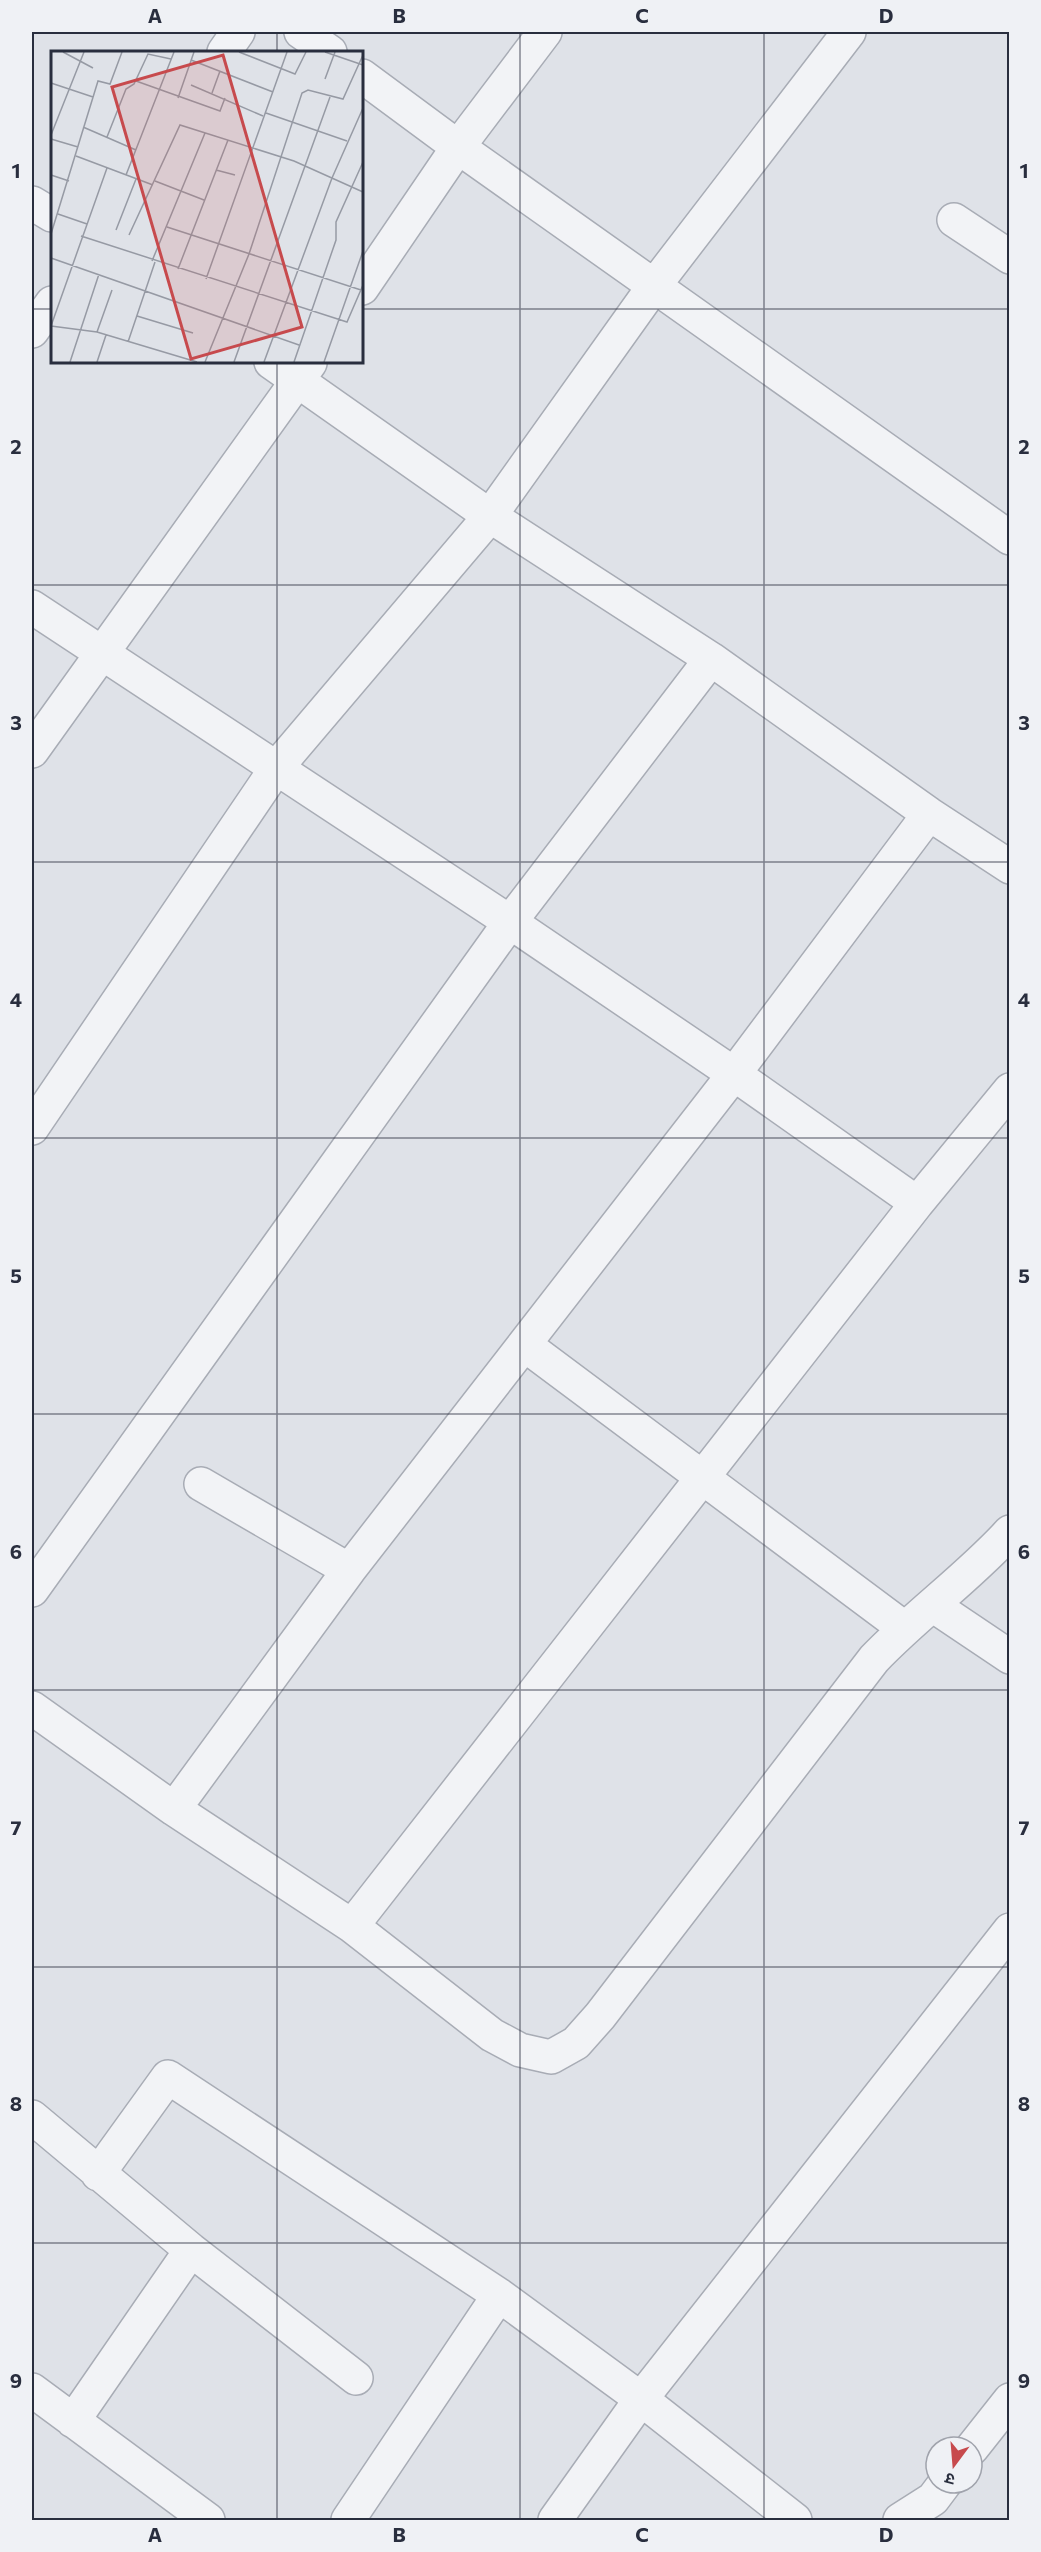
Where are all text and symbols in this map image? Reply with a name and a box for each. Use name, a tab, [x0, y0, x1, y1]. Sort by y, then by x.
text: A	[148, 3, 162, 27]
text: B	[392, 3, 406, 27]
text: C	[635, 3, 649, 27]
text: D	[879, 3, 893, 27]
inset map	[51, 51, 363, 363]
text: 1	[11, 158, 21, 182]
text: 1	[1019, 158, 1029, 182]
text: 2	[10, 434, 22, 458]
text: 2	[1018, 434, 1030, 458]
text: 3	[10, 710, 22, 734]
text: 3	[1018, 710, 1030, 734]
text: 4	[10, 987, 22, 1011]
text: 4	[1018, 987, 1030, 1011]
text: 5	[10, 1263, 22, 1287]
text: 5	[1018, 1263, 1030, 1287]
text: 6	[10, 1539, 22, 1563]
text: 6	[1018, 1539, 1030, 1563]
text: 7	[11, 1815, 22, 1839]
text: 7	[1019, 1815, 1030, 1839]
text: 8	[10, 2091, 22, 2115]
text: 8	[1018, 2091, 1030, 2115]
text: 9	[10, 2368, 22, 2392]
text: 9	[1018, 2368, 1030, 2392]
north arrow	[924, 2435, 984, 2495]
text: उ	[942, 2469, 957, 2490]
text: A	[148, 2522, 162, 2546]
text: B	[392, 2522, 406, 2546]
text: C	[635, 2522, 649, 2546]
text: D	[879, 2522, 893, 2546]

